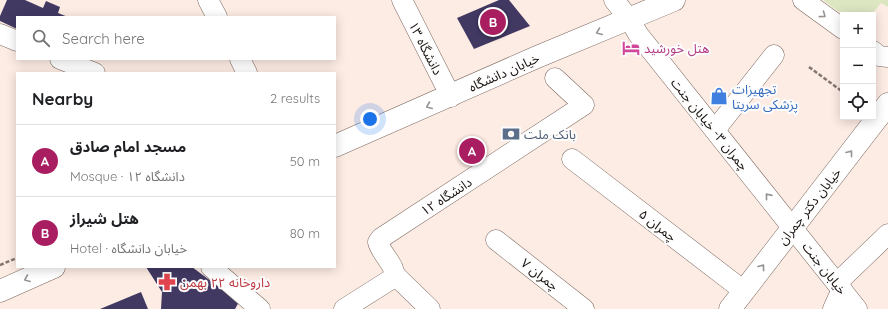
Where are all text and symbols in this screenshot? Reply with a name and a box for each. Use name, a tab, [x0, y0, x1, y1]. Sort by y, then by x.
pin: B	[480, 7, 506, 37]
one-way arrow	[818, 10, 825, 17]
map controls	[840, 12, 876, 120]
button: +	[840, 12, 876, 48]
search box	[16, 16, 336, 60]
street label: دانشگاه ۱۳	[406, 19, 446, 77]
icon: search	[30, 27, 52, 49]
one-way arrow	[596, 27, 604, 35]
text: Search here	[62, 29, 145, 48]
hotel icon: هتل خورشید	[621, 38, 641, 58]
place label: هتل خورشید	[644, 40, 709, 57]
button: −	[840, 48, 876, 84]
street label: خیابان دانشگاه	[466, 49, 542, 96]
street label: چمران ۳- خیابان جنت	[666, 75, 752, 175]
place label: تجهیزات پزشکی سریتا	[732, 81, 798, 114]
button: locate	[840, 84, 876, 120]
shop icon: تجهیزات پزشکی سریتا	[709, 86, 729, 106]
text: Nearby	[32, 88, 93, 109]
text: 2 results	[270, 90, 320, 106]
one-way arrow	[425, 101, 433, 109]
your location	[360, 109, 380, 129]
bank icon: بانک ملت	[501, 124, 521, 144]
place label: بانک ملت	[524, 126, 576, 142]
pin: A	[459, 136, 485, 166]
text: مسجد امام صادق	[70, 137, 186, 156]
one-way arrow	[845, 150, 852, 157]
text: A	[41, 153, 49, 169]
text: 50 m	[290, 153, 320, 169]
street label: خیابان دکتر چمران	[774, 164, 846, 249]
text: Mosque · دانشگاه ۱۲	[70, 168, 185, 184]
street label: دانشگاه ۱۲	[417, 174, 475, 218]
one-way arrow	[766, 194, 773, 201]
street label: چمران ۵	[635, 205, 680, 246]
text: هتل شیراز	[70, 209, 139, 228]
text: B	[41, 225, 49, 241]
text: 80 m	[290, 225, 320, 241]
street label: خیابان جنت	[799, 239, 851, 298]
text: Hotel · خیابان دانشگاه	[70, 240, 187, 256]
street label: چمران ۷	[517, 254, 562, 295]
one-way arrow	[757, 264, 764, 271]
pharmacy icon: داروخانه ۲۲ بهمن	[157, 272, 177, 292]
one-way arrow	[24, 274, 32, 282]
place label: داروخانه ۲۲ بهمن	[180, 274, 270, 291]

